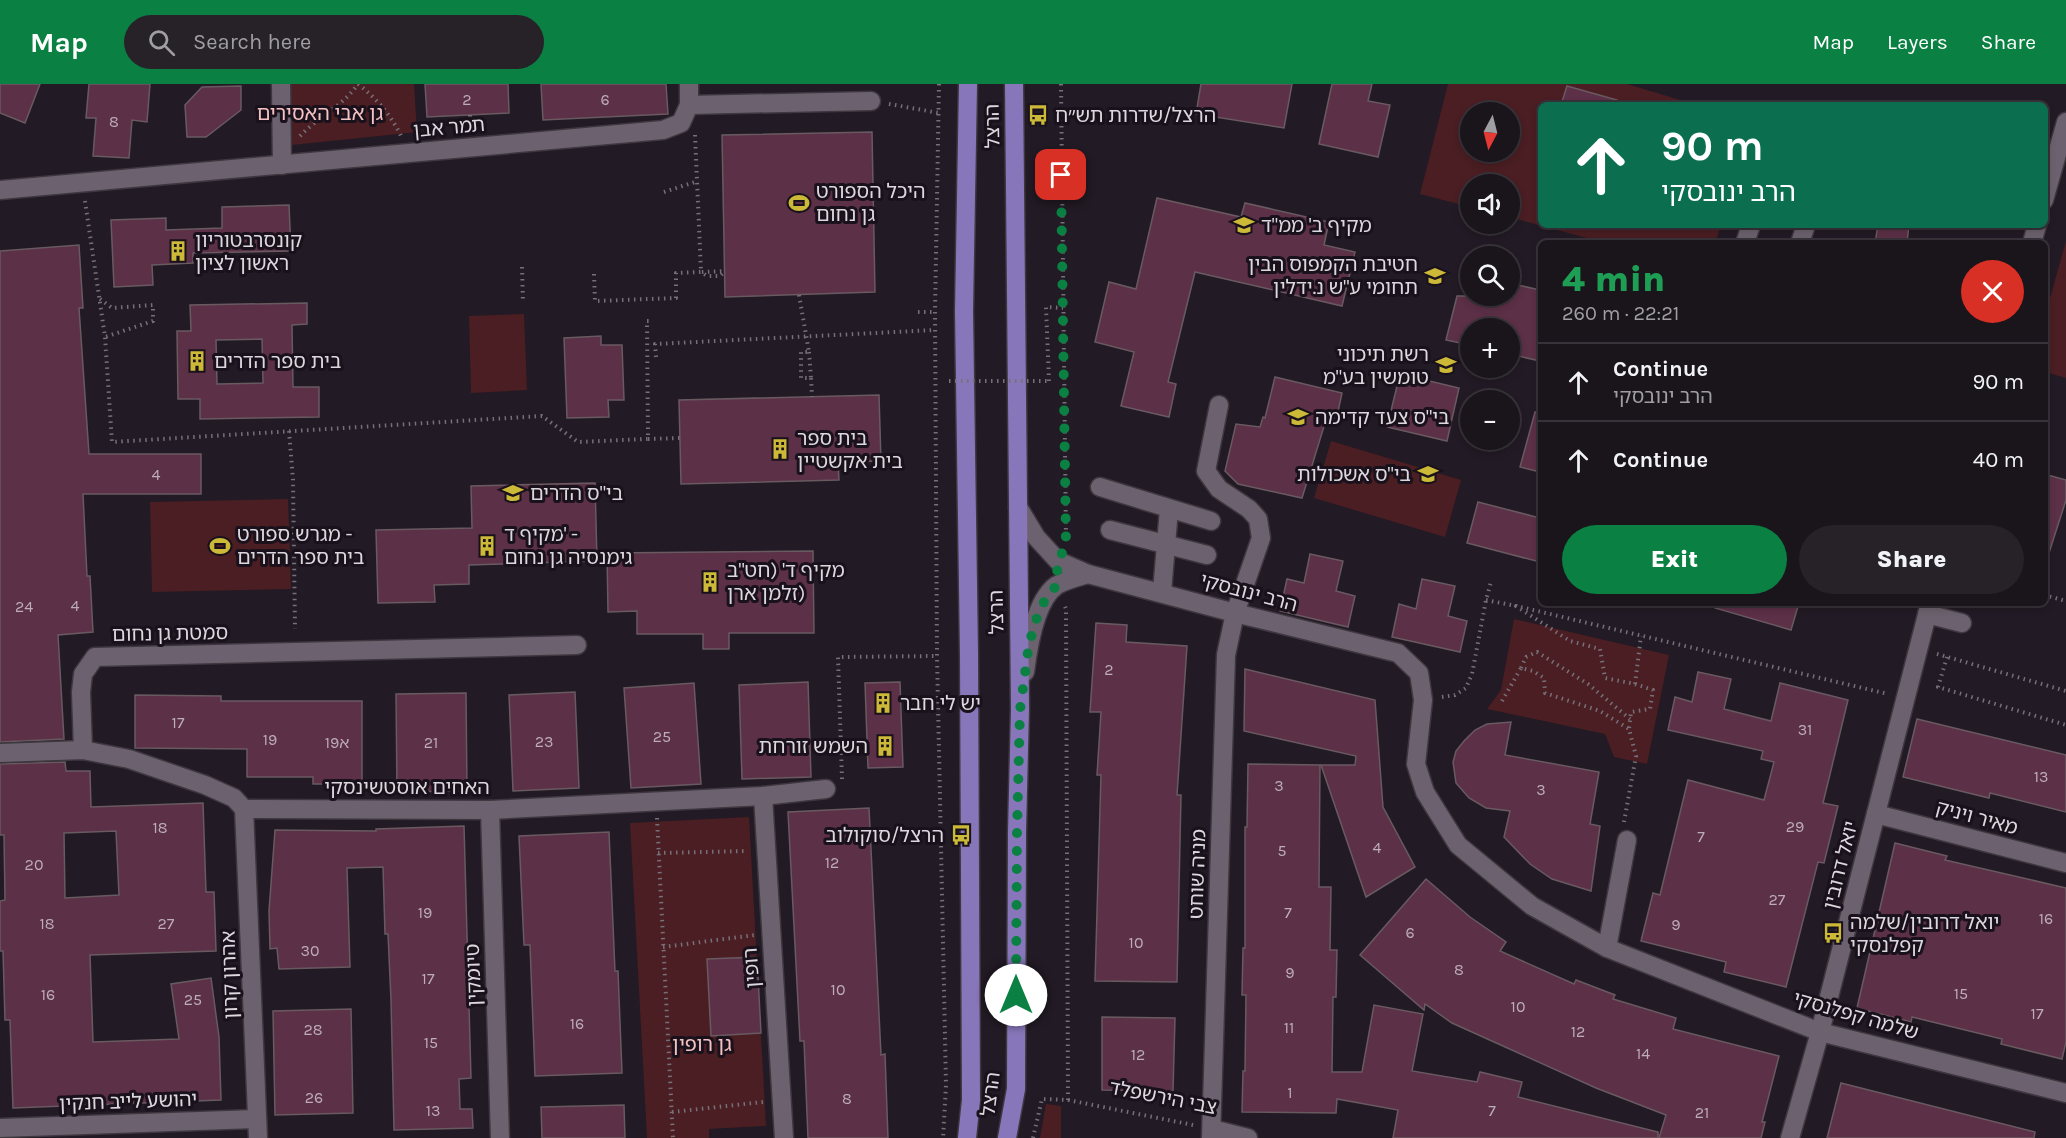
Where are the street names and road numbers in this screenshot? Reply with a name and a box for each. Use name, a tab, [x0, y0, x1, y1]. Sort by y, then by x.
street label: הרצל	[981, 104, 1004, 148]
street label: תמר אבן	[412, 113, 486, 142]
street label: הרב ינובסקי	[1198, 568, 1300, 617]
street label: הרצל	[985, 590, 1008, 634]
street label: סמטת גן נחום	[112, 621, 228, 646]
street label: האחים אוסטשינסקי	[324, 776, 490, 799]
street label: מאיר ויניק	[1933, 796, 2020, 839]
street label: יואל דרובין	[1818, 819, 1863, 912]
street label: מניה שוחט	[1184, 829, 1211, 919]
street label: אהרון קרון	[216, 930, 243, 1020]
street label: טיומקין	[461, 943, 486, 1007]
street label: רופין	[739, 947, 764, 989]
street label: שלמה קפלנסקי	[1791, 987, 1921, 1044]
street label: הרצל	[976, 1071, 1005, 1118]
street label: צבי הירשפלד	[1107, 1076, 1219, 1119]
street label: יהושע לייב חנקין	[59, 1088, 198, 1115]

